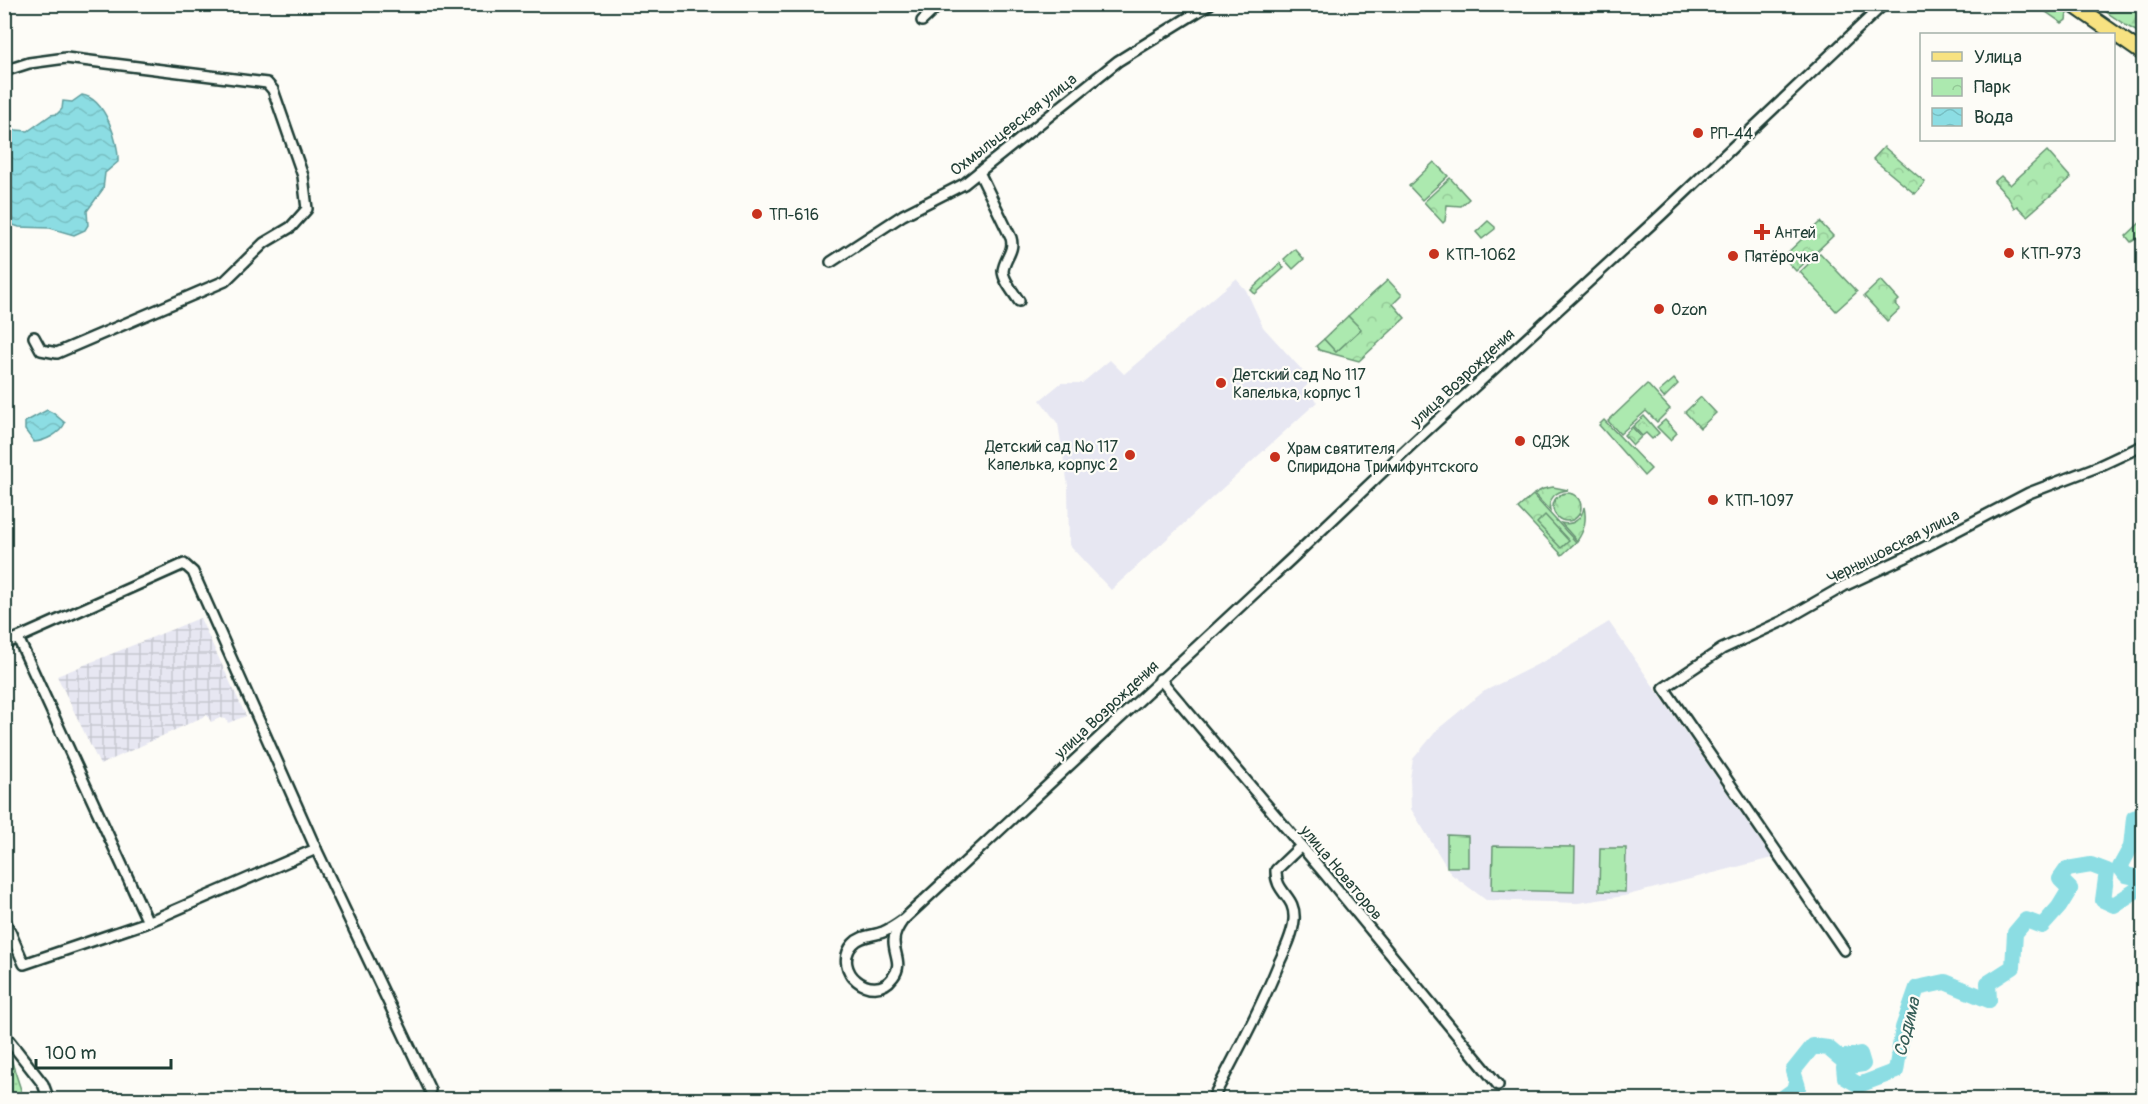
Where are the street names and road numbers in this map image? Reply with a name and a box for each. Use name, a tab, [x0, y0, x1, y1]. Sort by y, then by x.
street label: Охмыльцевская улица	[946, 69, 1081, 180]
street label: улица Возрождения	[1406, 324, 1519, 432]
street label: Чернышовская улица	[1824, 505, 1963, 589]
street label: улица Возрождения	[1050, 656, 1163, 764]
street label: улица Новаторов	[1295, 820, 1387, 924]

